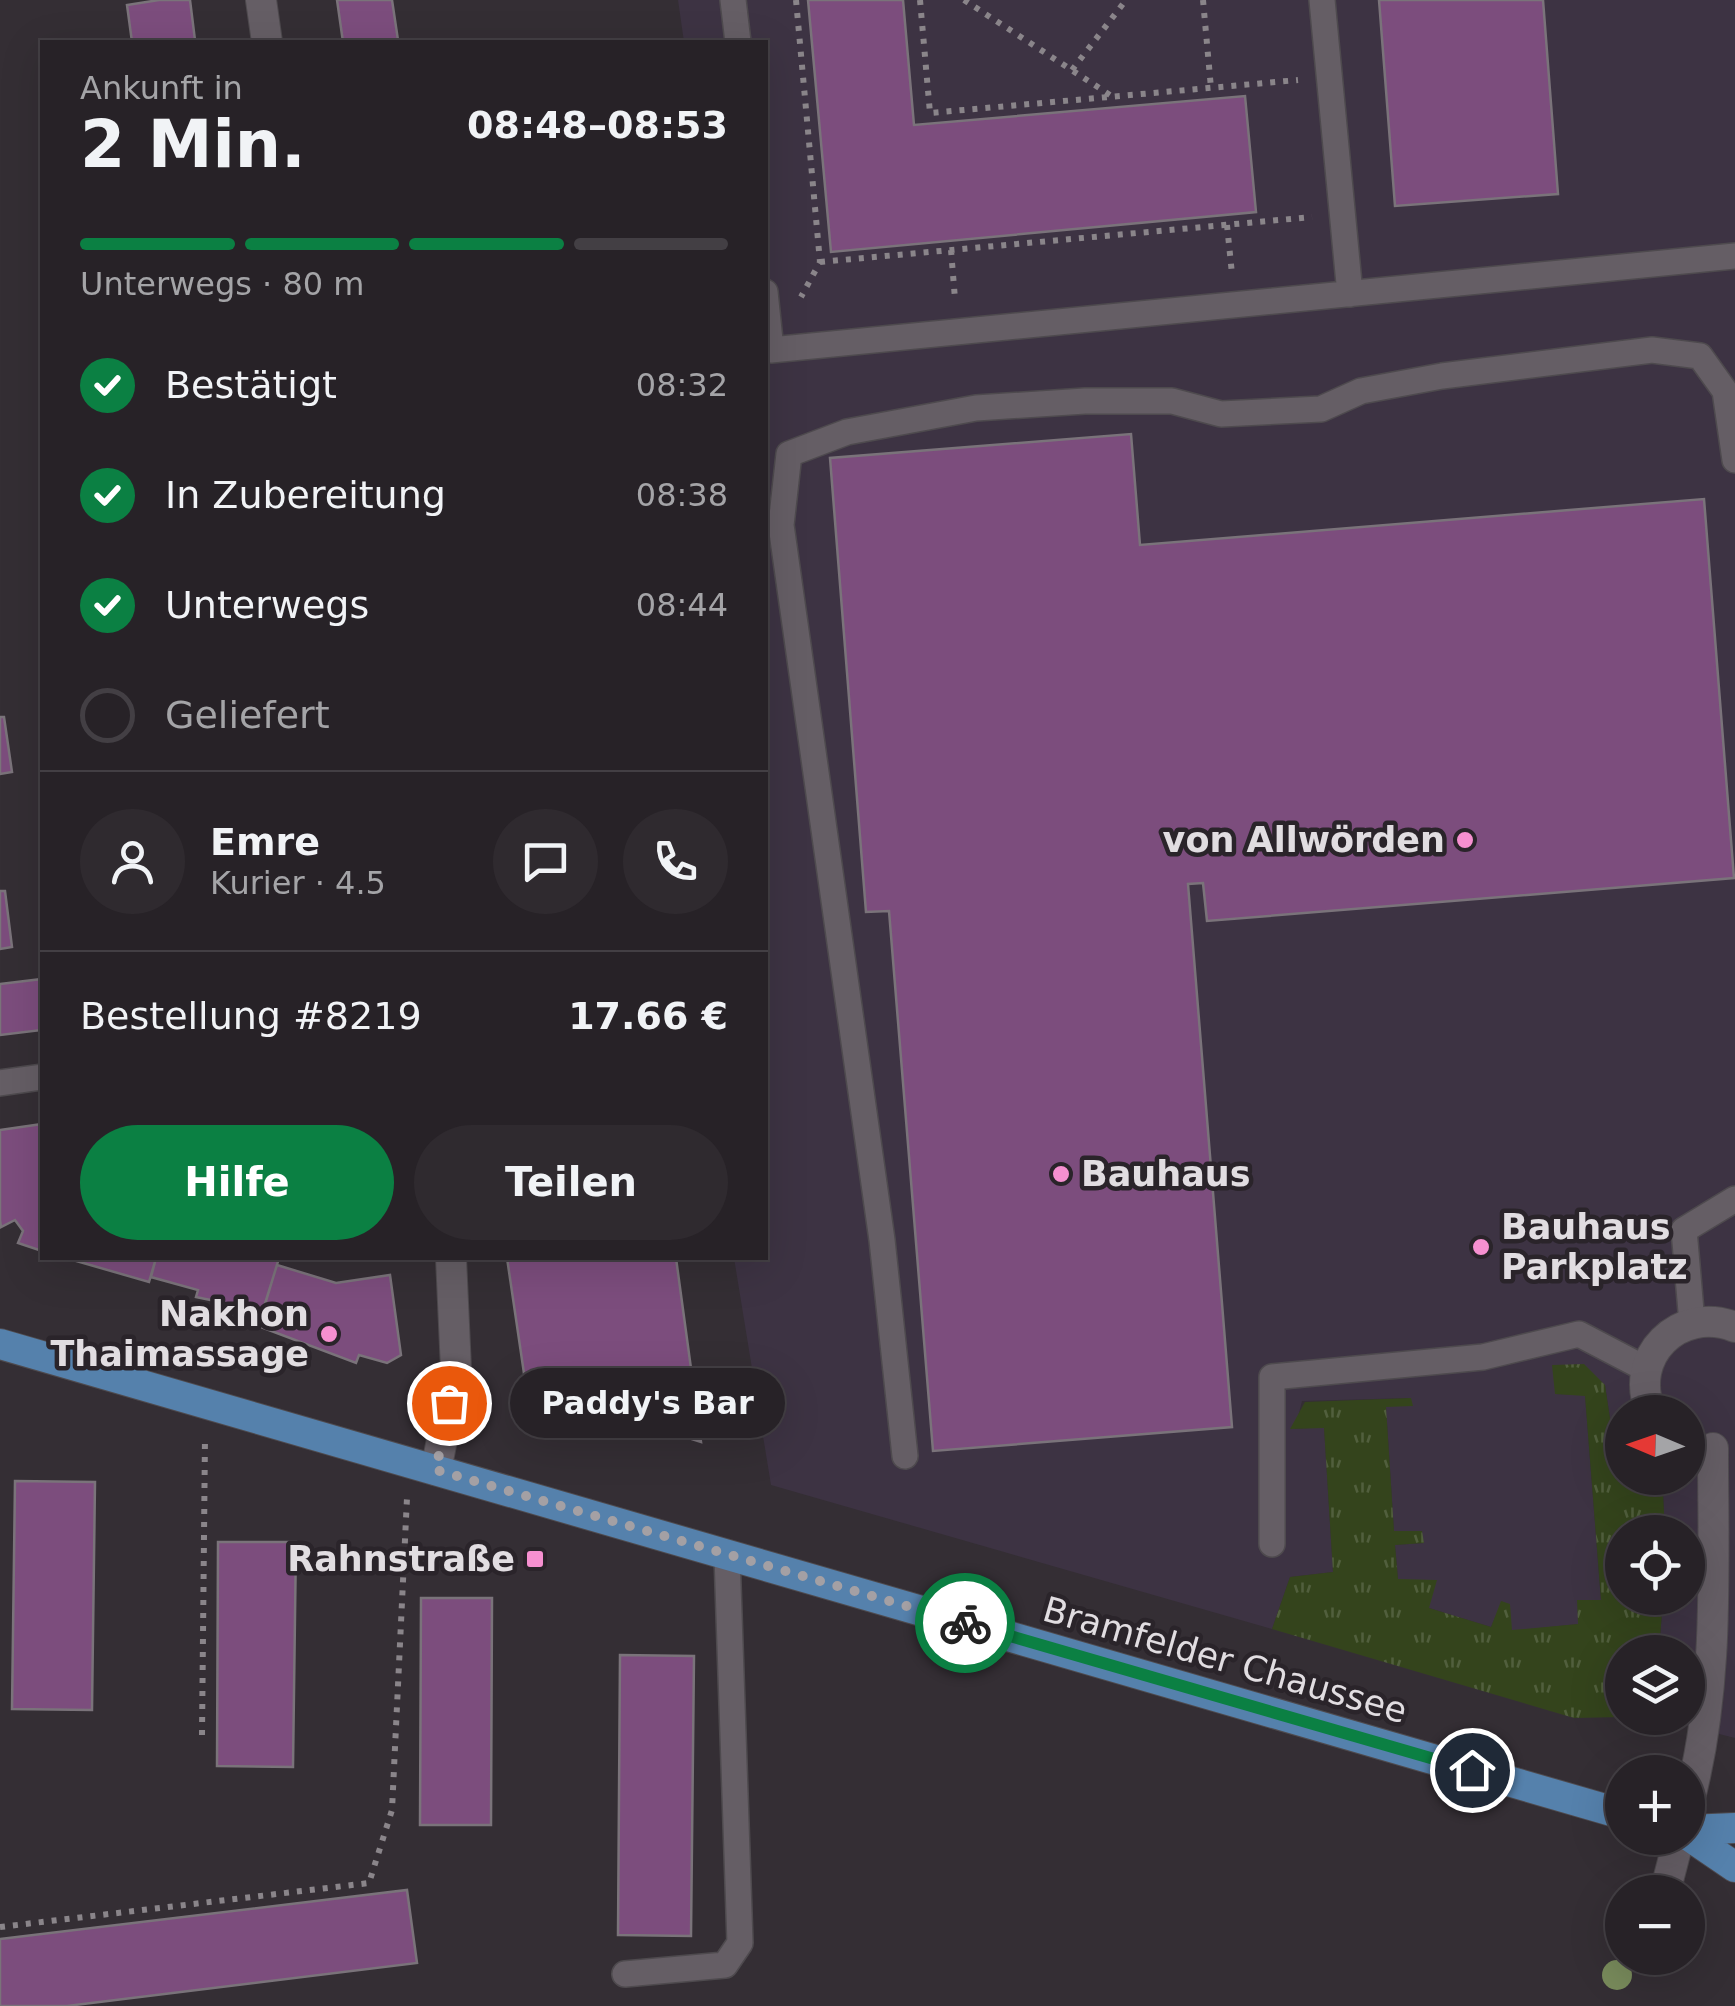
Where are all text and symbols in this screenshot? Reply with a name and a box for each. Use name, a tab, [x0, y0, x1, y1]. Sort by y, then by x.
text: Ankunft in	[80, 69, 243, 107]
text: 08:48–08:53	[467, 103, 728, 147]
text: 2 Min.	[80, 107, 306, 182]
text: Unterwegs · 80 m	[80, 265, 365, 303]
icon: check	[80, 358, 135, 413]
text: Bestätigt	[165, 363, 337, 407]
text: 08:32	[636, 366, 728, 404]
icon: check	[80, 468, 135, 523]
text: In Zubereitung	[165, 473, 446, 517]
text: 08:38	[636, 476, 728, 514]
icon: check	[80, 578, 135, 633]
text: Unterwegs	[165, 583, 369, 627]
text: 08:44	[636, 586, 728, 624]
text: Geliefert	[165, 693, 330, 737]
button: person	[80, 809, 185, 914]
button: chat	[493, 809, 598, 914]
button: phone	[623, 809, 728, 914]
text: Emre	[210, 820, 320, 864]
place label: von Allwörden	[1163, 820, 1445, 860]
marker: von Allwörden	[1454, 829, 1476, 851]
text: Kurier · 4.5	[210, 864, 386, 902]
text: Bestellung #8219	[80, 994, 422, 1038]
text: 17.66 €	[568, 994, 728, 1038]
button: Hilfe	[80, 1125, 394, 1240]
button: Teilen	[414, 1125, 728, 1240]
place label: Bauhaus	[1081, 1154, 1251, 1194]
marker: Bauhaus	[1050, 1163, 1072, 1185]
place label: Bauhaus Parkplatz	[1501, 1207, 1688, 1287]
marker: Bauhaus Parkplatz	[1470, 1236, 1492, 1258]
place label: Nakhon Thaimassage	[50, 1294, 309, 1374]
marker: Nakhon Thaimassage	[318, 1323, 340, 1345]
pin	[407, 1361, 492, 1446]
callout: Paddy's Bar	[509, 1368, 784, 1438]
icon: bag	[422, 1376, 477, 1431]
text: Paddy's Bar	[541, 1384, 754, 1422]
north arrow	[1605, 1395, 1705, 1495]
map controls	[1605, 1395, 1705, 1975]
button: locate	[1605, 1515, 1705, 1615]
place label: Rahnstraße	[287, 1539, 515, 1579]
marker: Rahnstraße	[524, 1548, 546, 1570]
courier	[915, 1573, 1015, 1673]
street label: Bramfelder Chaussee	[1038, 1589, 1412, 1731]
icon: bike	[938, 1596, 993, 1651]
button: layers	[1605, 1635, 1705, 1735]
pin	[1430, 1728, 1515, 1813]
icon: home	[1445, 1743, 1500, 1798]
button: +	[1605, 1755, 1705, 1855]
button: −	[1605, 1875, 1705, 1975]

